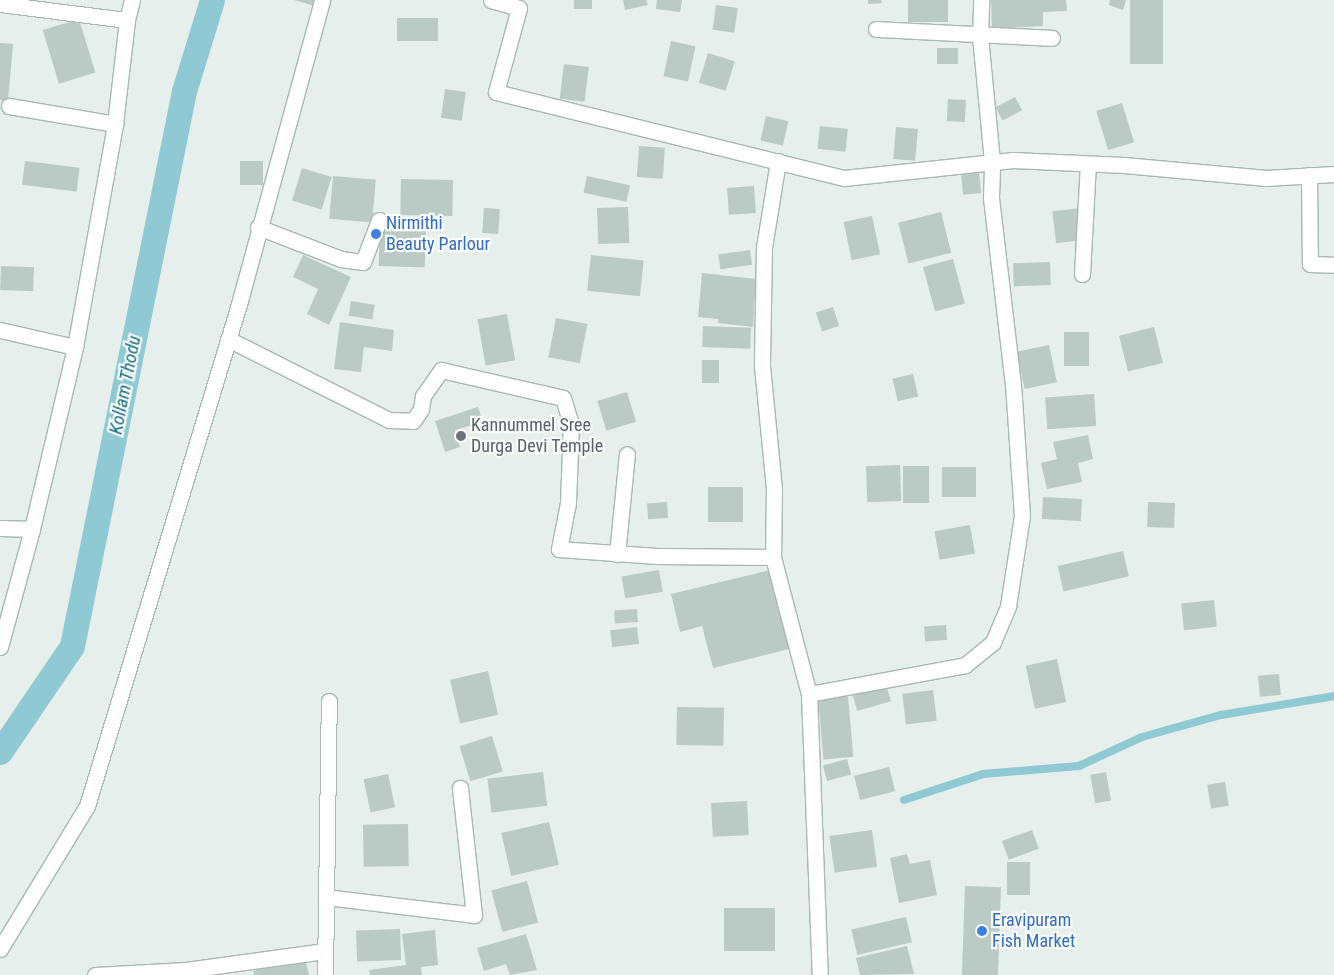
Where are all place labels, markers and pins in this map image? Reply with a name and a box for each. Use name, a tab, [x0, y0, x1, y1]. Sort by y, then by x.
place label: Nirmithi Beauty Parlour	[386, 213, 490, 255]
marker: Nirmithi Beauty Parlour	[370, 228, 382, 240]
place label: Kannummel Sree Durga Devi Temple	[471, 415, 603, 458]
marker: Kannummel Sree Durga Devi Temple	[455, 430, 467, 442]
place label: Eravipuram Fish Market	[992, 910, 1075, 952]
marker: Eravipuram Fish Market	[976, 925, 988, 937]

